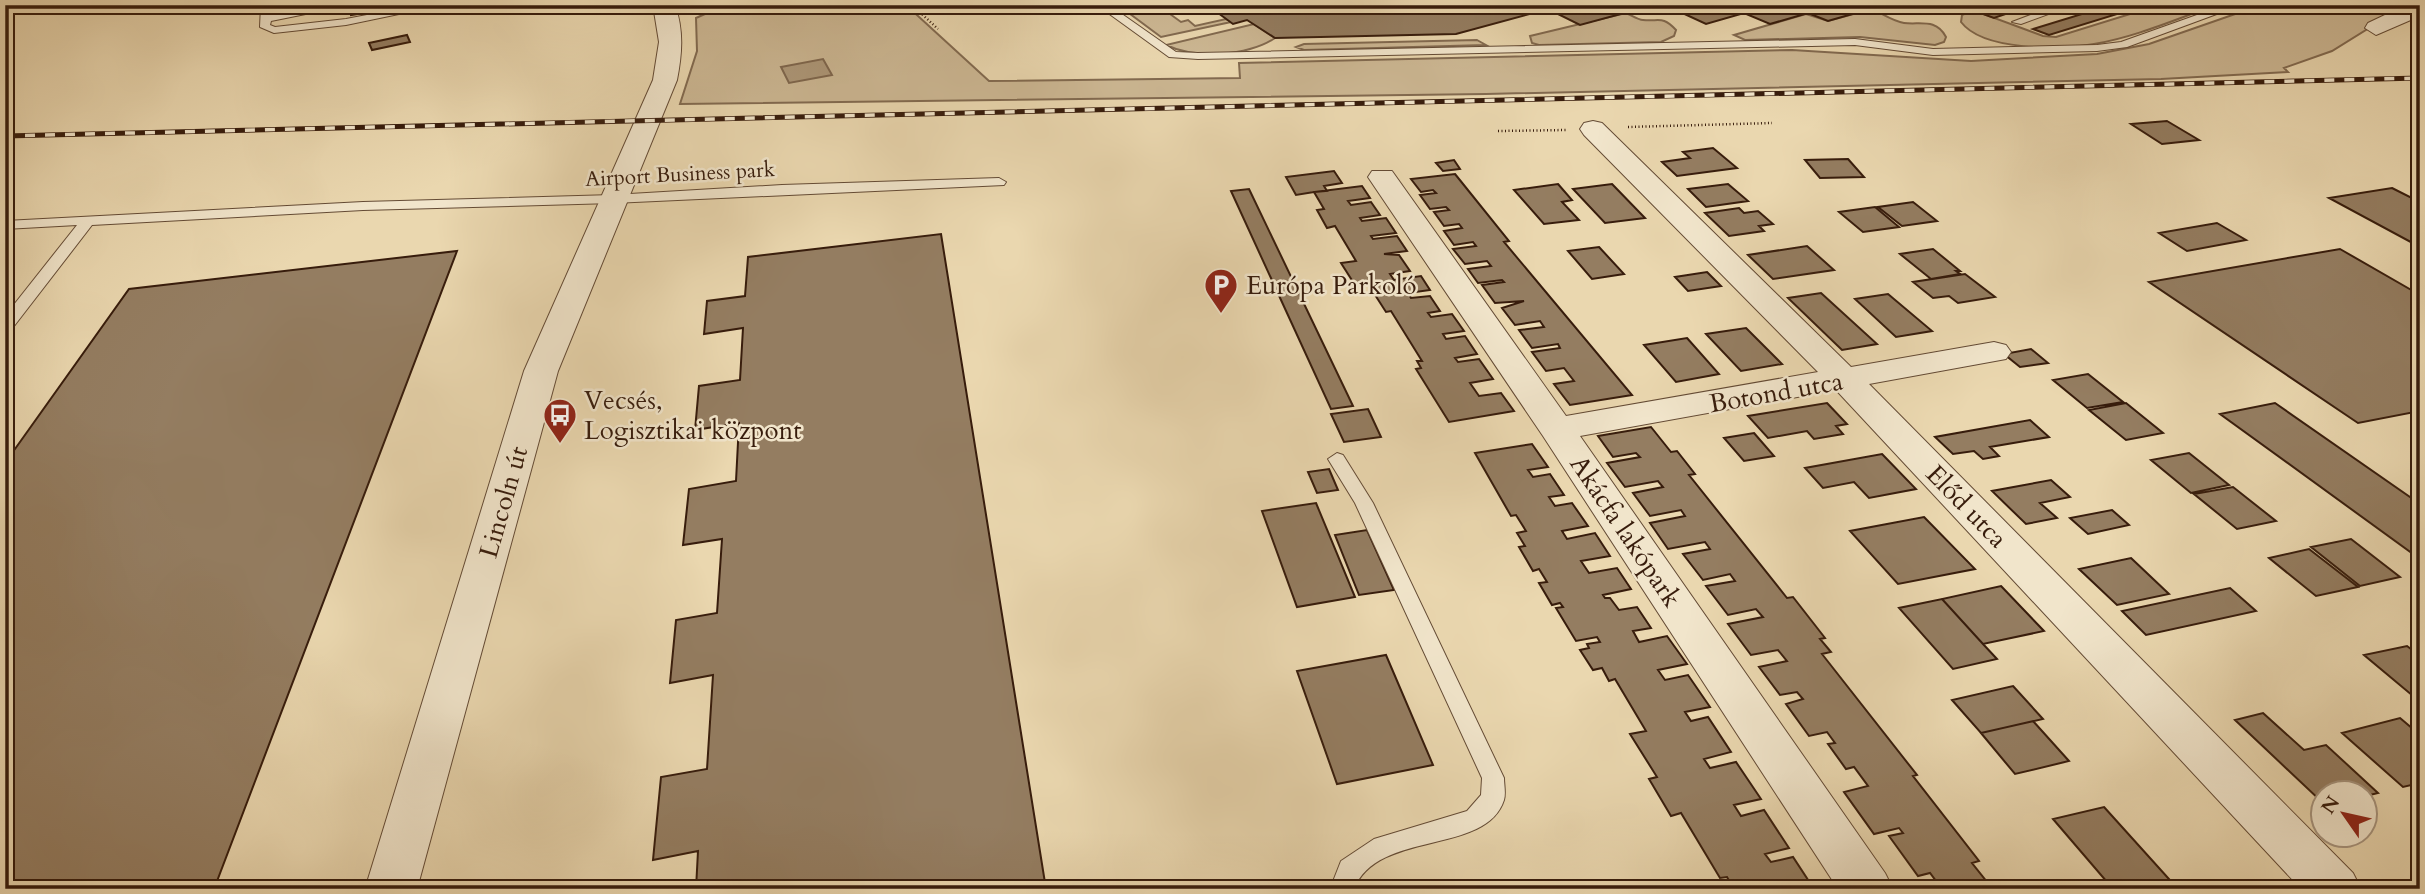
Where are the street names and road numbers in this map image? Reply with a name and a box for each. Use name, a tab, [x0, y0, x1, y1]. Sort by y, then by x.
street label: Airport Business park	[584, 155, 776, 194]
street label: Botond utca	[1706, 364, 1846, 421]
street label: Lincoln út	[471, 442, 536, 562]
street label: Akácfa lakópark	[1562, 449, 1689, 614]
street label: Előd utca	[1918, 457, 2015, 556]

